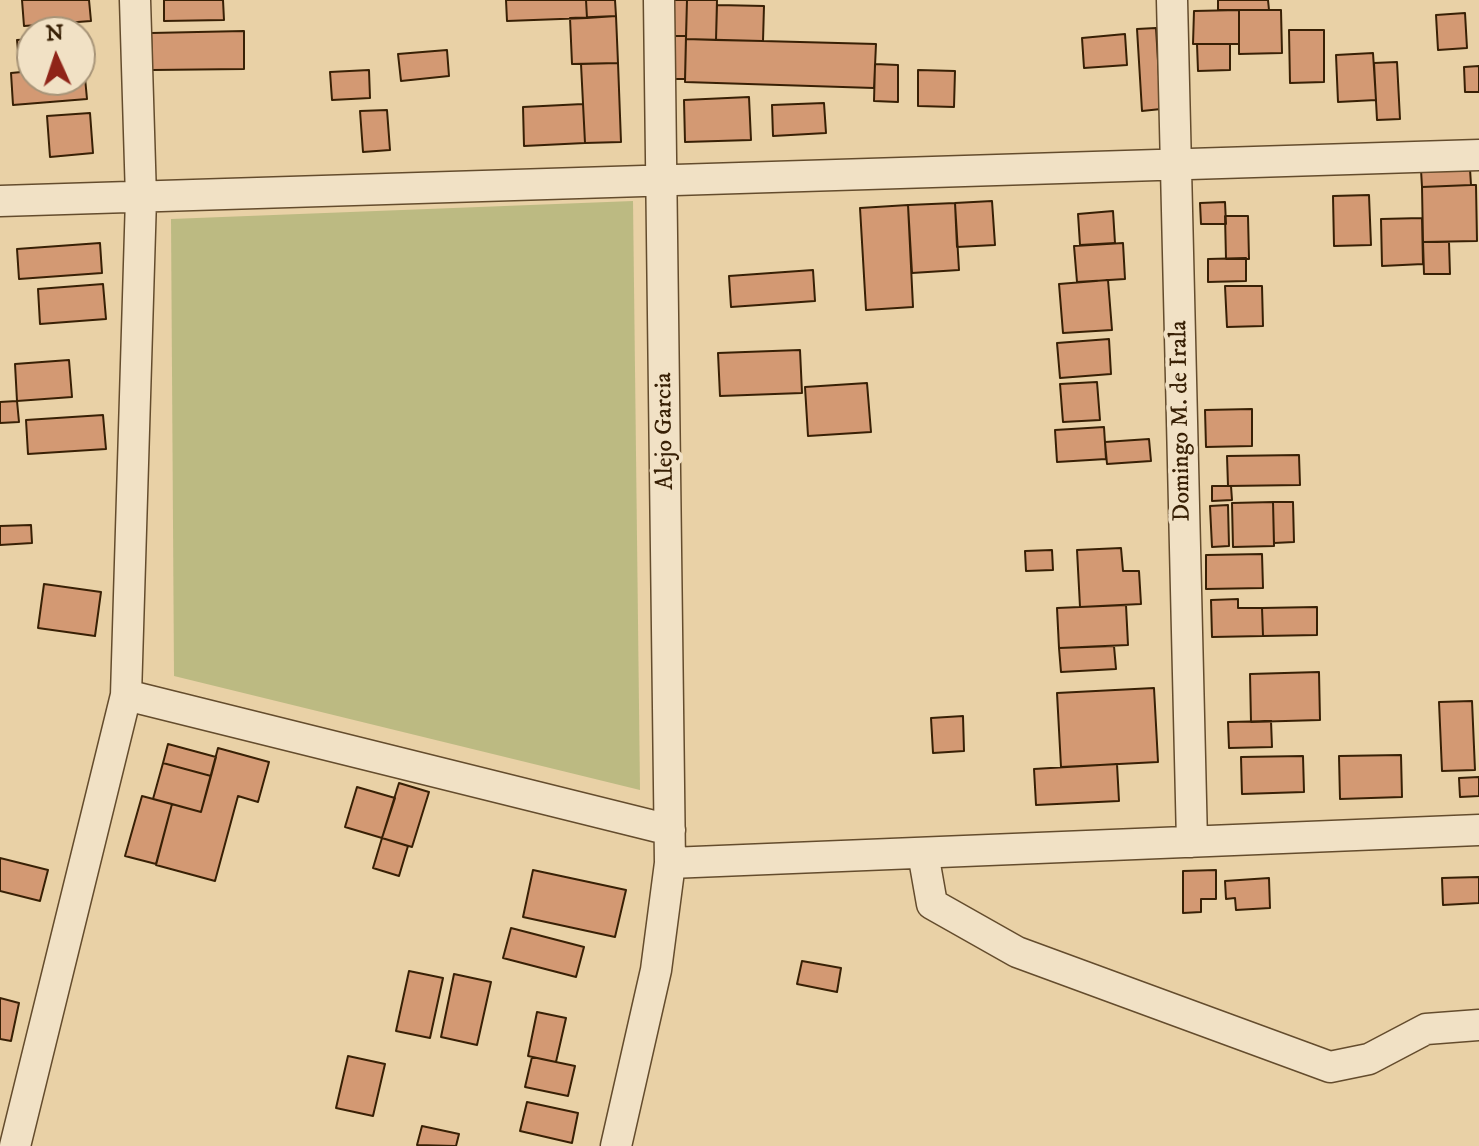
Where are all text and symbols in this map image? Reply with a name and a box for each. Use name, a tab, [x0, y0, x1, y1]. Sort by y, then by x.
north arrow	[16, 16, 96, 96]
text: N	[45, 20, 65, 47]
street label: Domingo M. de Irala	[1166, 320, 1198, 522]
street label: Alejo Garcia	[651, 372, 681, 490]

